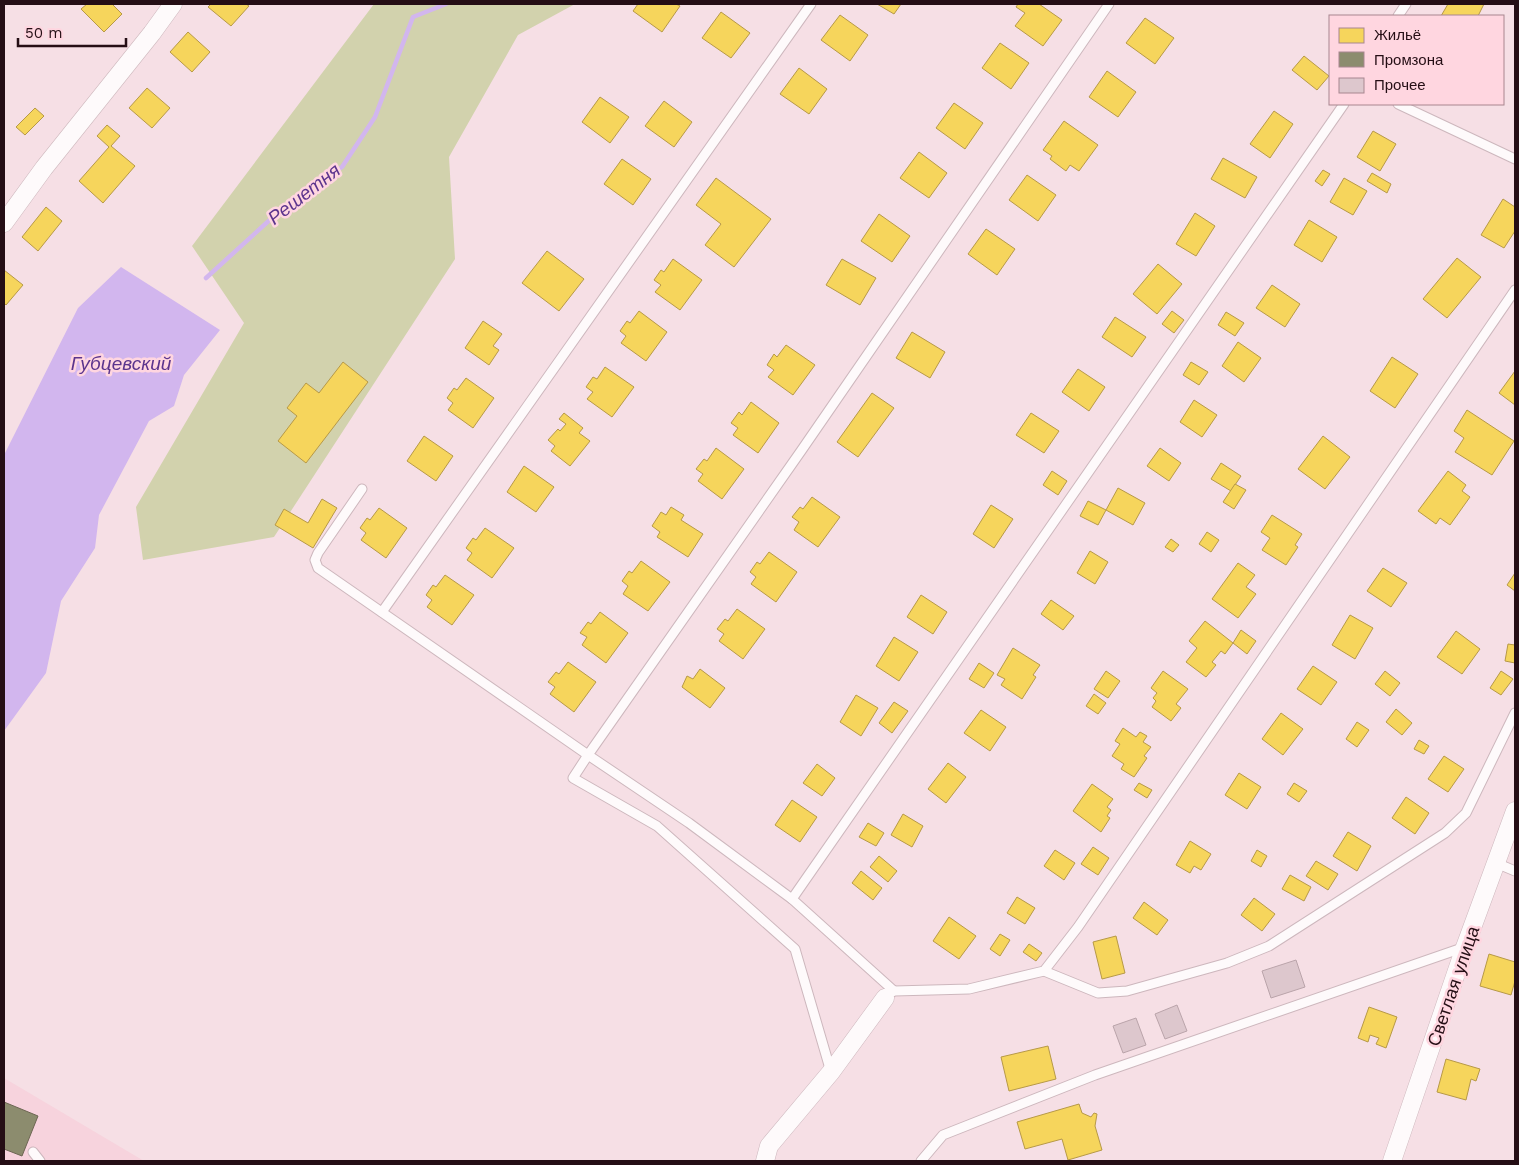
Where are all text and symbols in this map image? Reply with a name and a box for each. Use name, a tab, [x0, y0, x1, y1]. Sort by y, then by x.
scale bar	[18, 15, 125, 47]
legend	[1329, 15, 1504, 105]
text: 50 m	[25, 24, 62, 42]
text: Жильё	[1374, 26, 1421, 44]
text: Промзона	[1374, 51, 1444, 69]
text: Прочее	[1374, 76, 1426, 94]
water label: Решетня	[263, 159, 345, 229]
water label: Губцевский	[71, 352, 172, 375]
street label: Светлая улица	[1423, 922, 1484, 1049]

